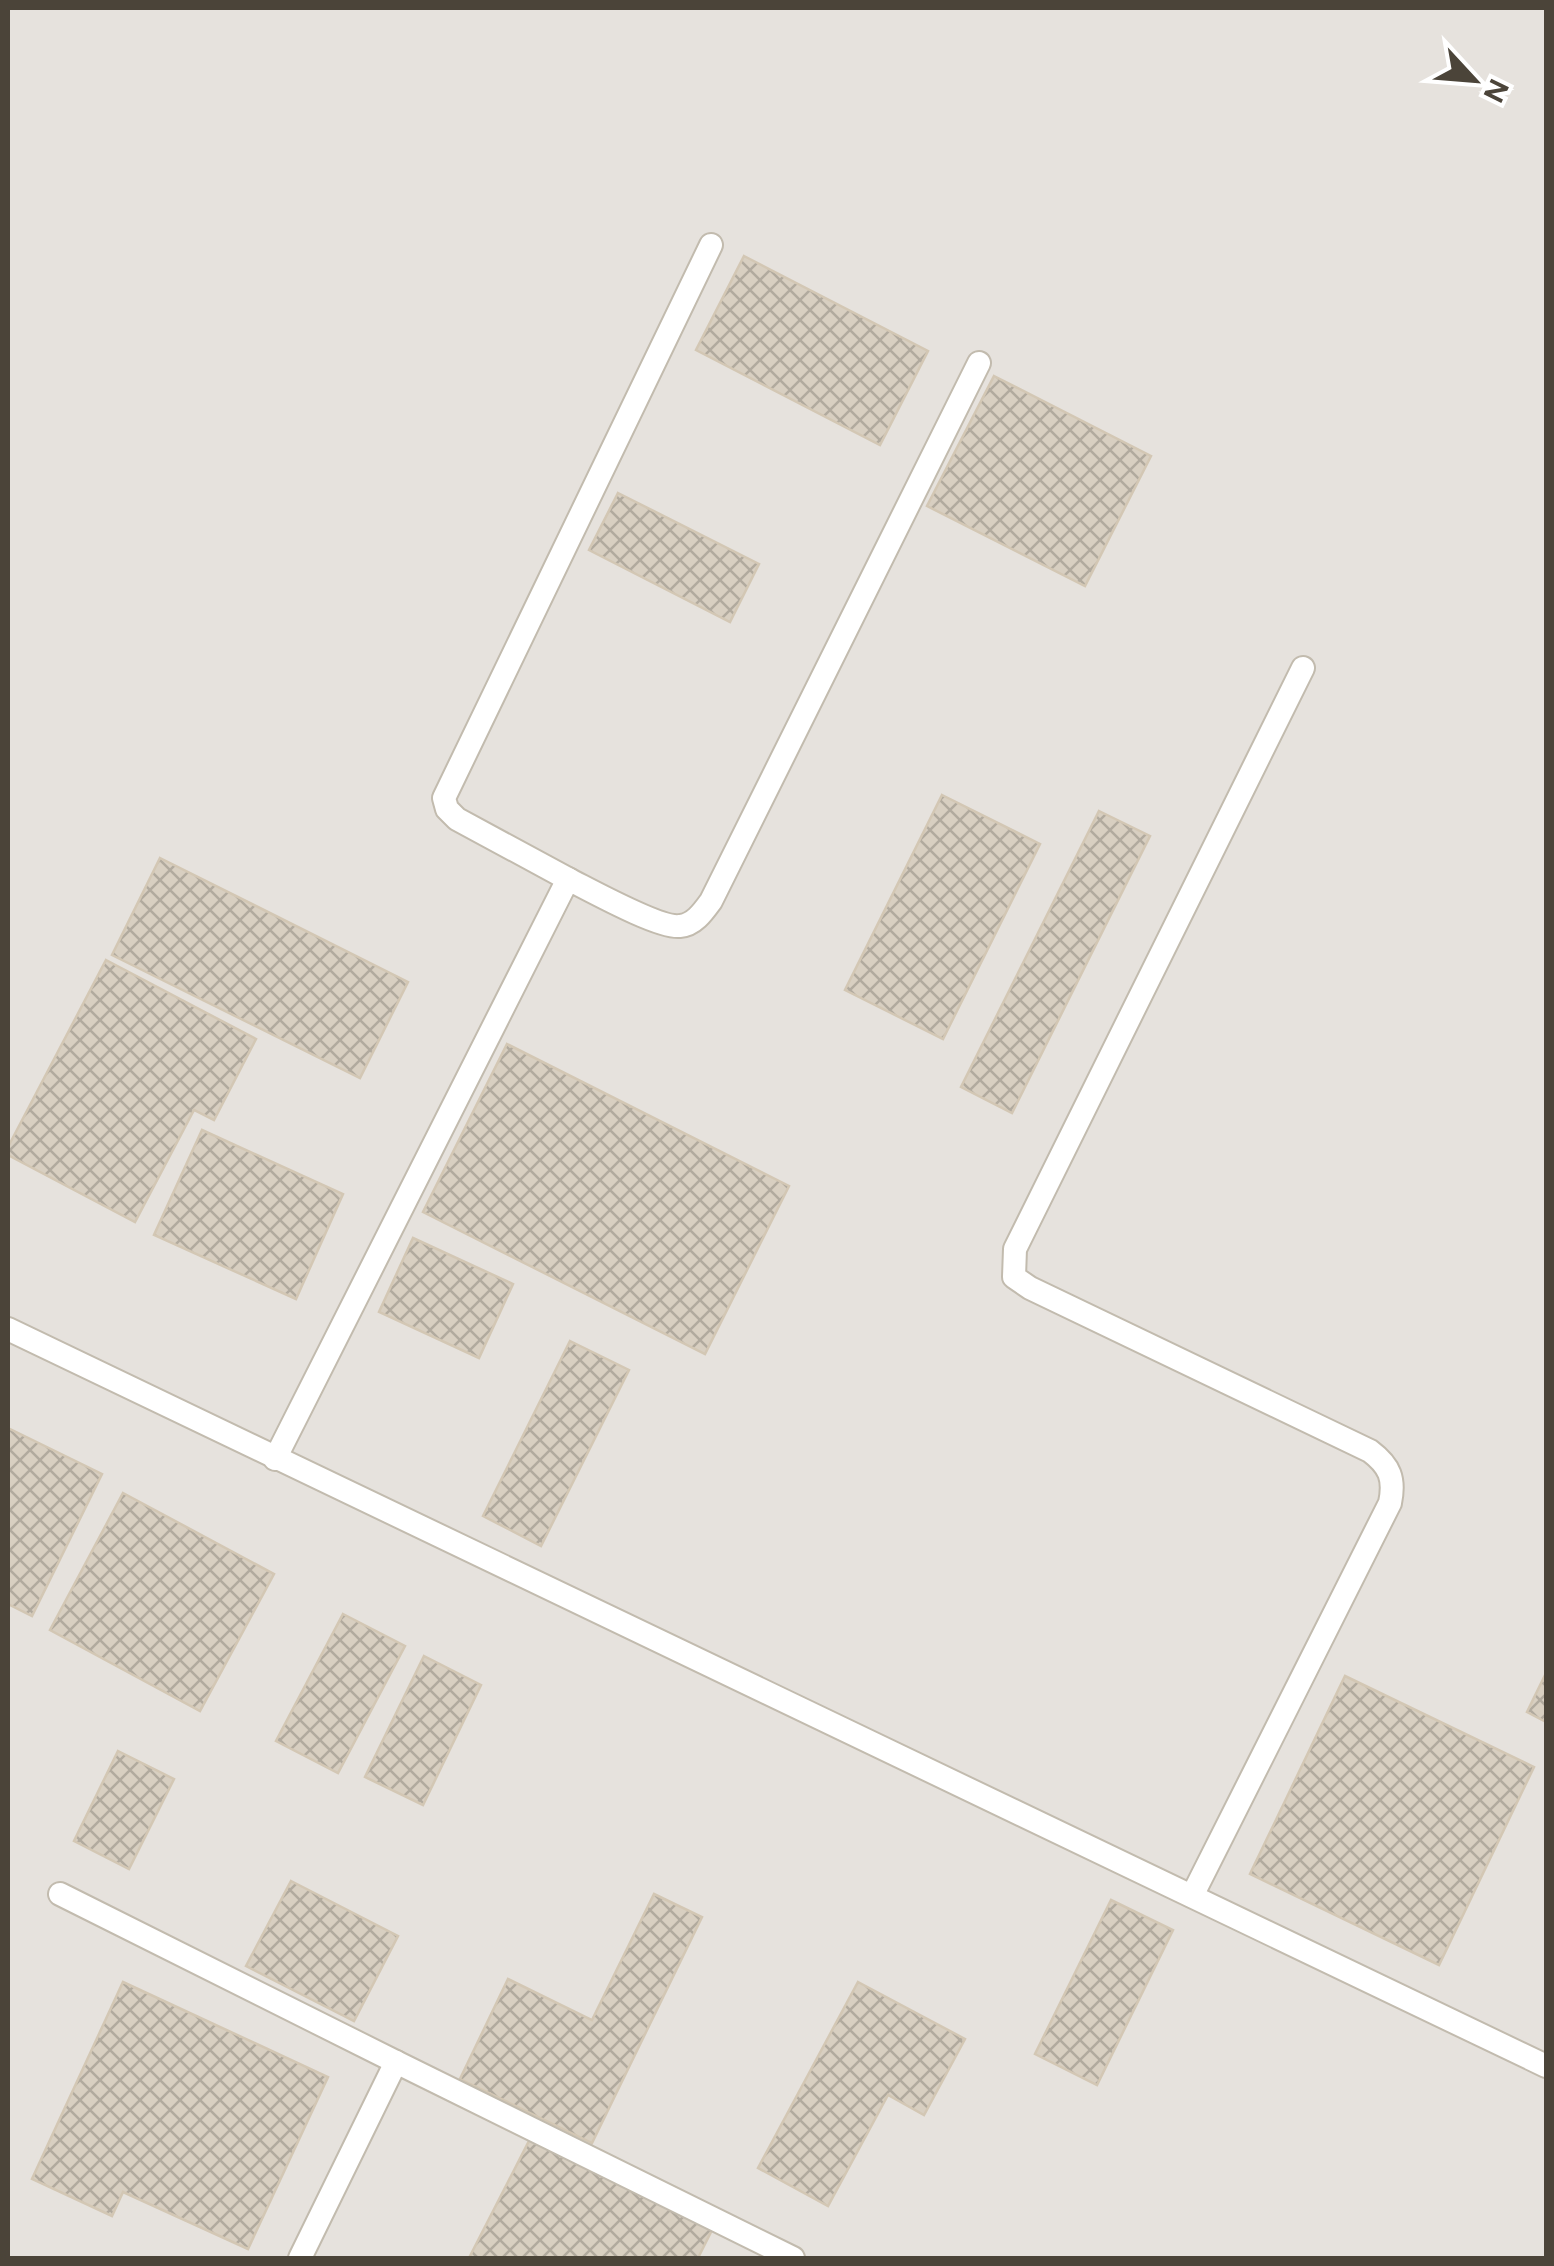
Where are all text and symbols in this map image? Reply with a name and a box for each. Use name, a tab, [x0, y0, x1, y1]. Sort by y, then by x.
north arrow	[1424, 30, 1524, 130]
text: N	[1476, 74, 1516, 108]

